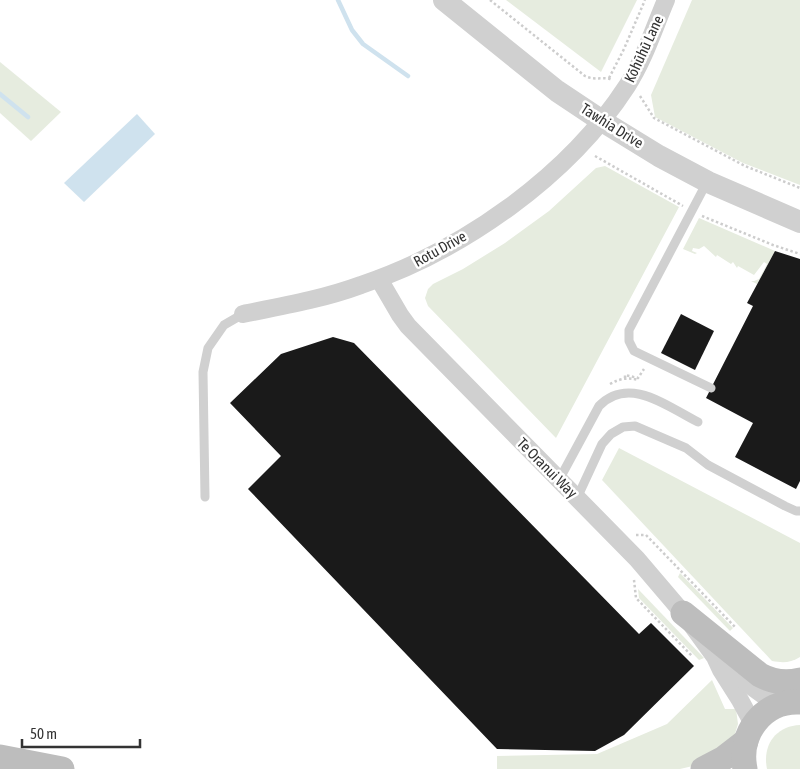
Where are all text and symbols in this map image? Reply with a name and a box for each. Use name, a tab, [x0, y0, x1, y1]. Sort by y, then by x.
street label: Kōhūhū Lane	[621, 12, 667, 85]
street label: Tawhia Drive	[578, 100, 647, 152]
street label: Rotu Drive	[411, 227, 469, 270]
street label: Te Oranui Way	[514, 434, 581, 501]
scale bar	[22, 716, 140, 748]
text: 50 m	[30, 725, 57, 742]

